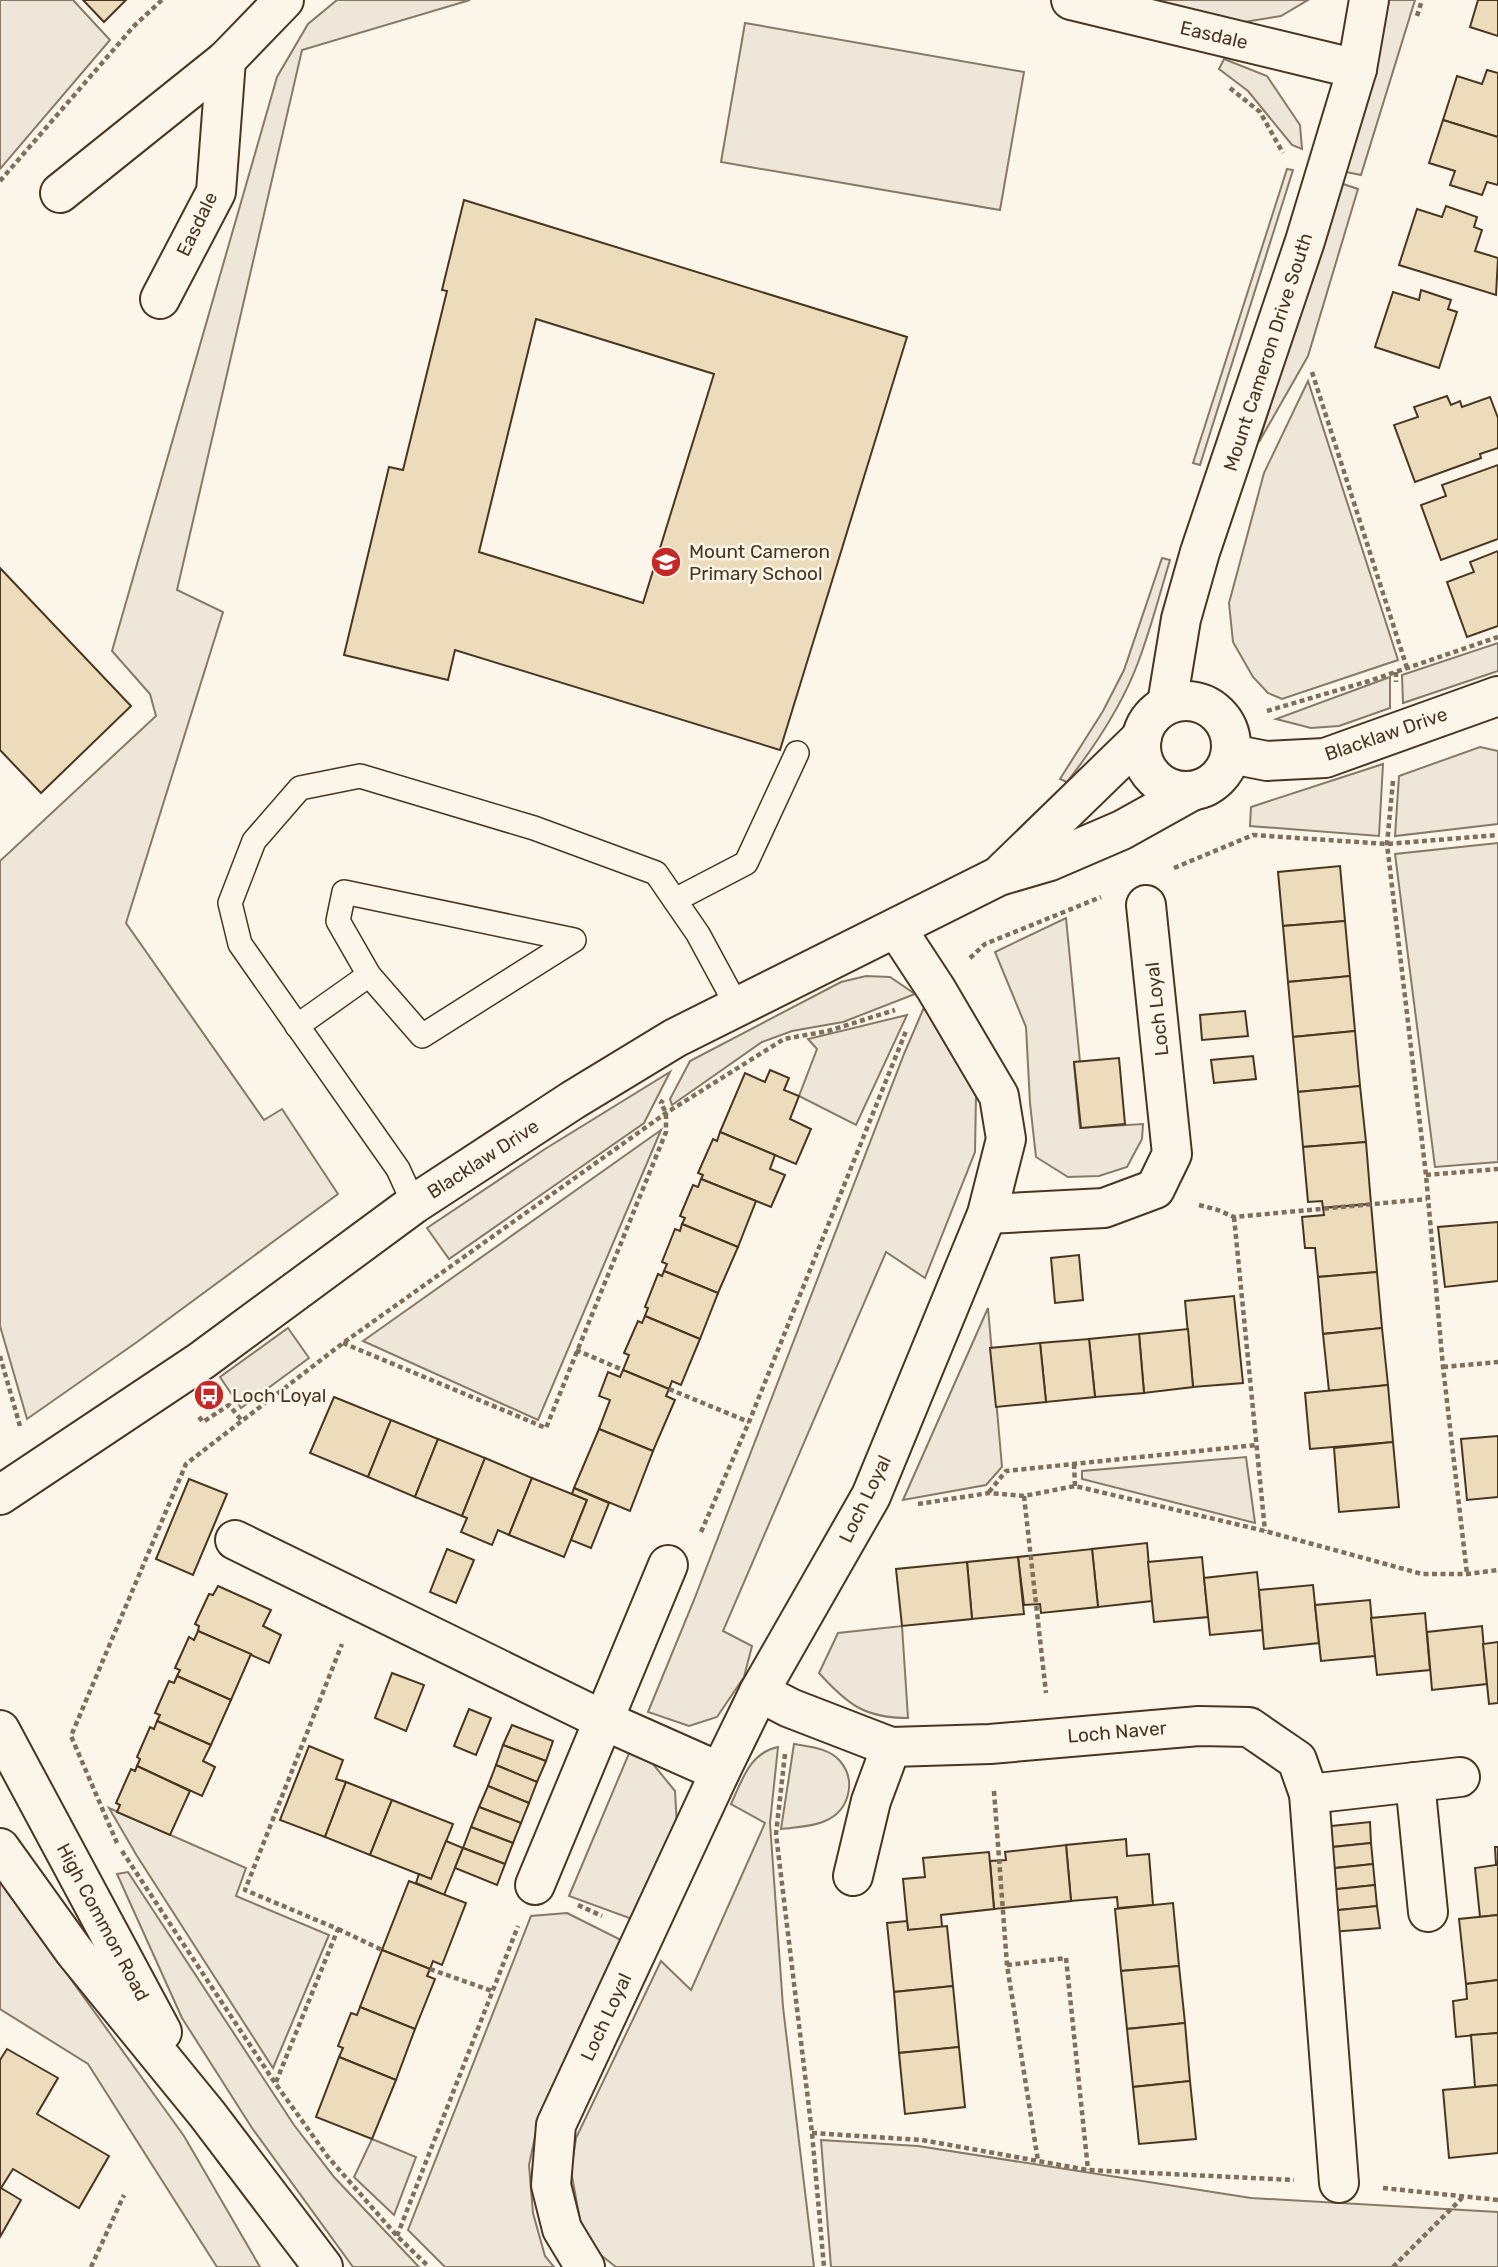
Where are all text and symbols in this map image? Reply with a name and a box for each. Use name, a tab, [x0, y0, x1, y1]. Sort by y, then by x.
street label: Easdale	[1178, 16, 1250, 54]
street label: Easdale	[172, 188, 222, 260]
street label: Mount Cameron Drive South	[1219, 230, 1317, 474]
place label: Mount Cameron Primary School	[689, 540, 830, 585]
school or university icon: Mount Cameron Primary School	[649, 545, 683, 579]
street label: Blacklaw Drive	[1322, 702, 1450, 766]
street label: Loch Loyal	[1141, 961, 1173, 1057]
street label: Blacklaw Drive	[423, 1114, 543, 1204]
bus stop icon: Loch Loyal	[192, 1378, 226, 1412]
place label: Loch Loyal	[232, 1384, 326, 1407]
street label: Loch Loyal	[834, 1452, 896, 1546]
street label: Loch Naver	[1066, 1716, 1168, 1748]
street label: High Common Road	[52, 1839, 154, 2005]
street label: Loch Loyal	[576, 1969, 636, 2065]

